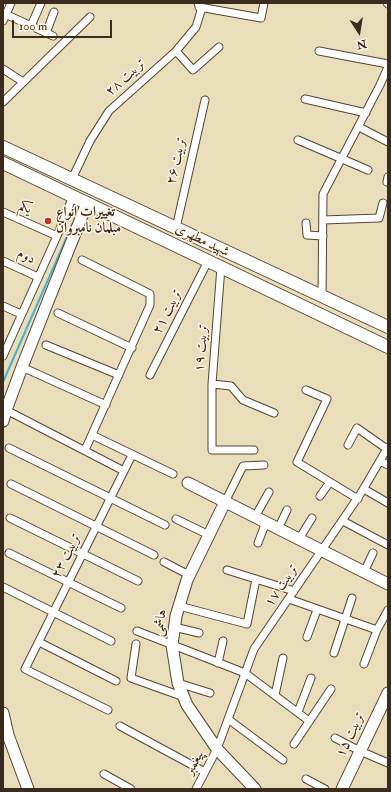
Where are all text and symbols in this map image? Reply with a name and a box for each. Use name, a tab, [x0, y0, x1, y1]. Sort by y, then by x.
scale bar	[14, 12, 114, 38]
north arrow	[339, 12, 379, 52]
text: 100 m	[19, 19, 47, 34]
text: N	[355, 37, 368, 52]
street label: تربیت ۲۸	[103, 56, 149, 100]
street label: تربیت ۲۶	[163, 136, 191, 186]
street label: یکم	[16, 198, 34, 218]
place label: تغییرات انواع مبلمان نامبروان	[56, 205, 121, 238]
marker: تغییرات انواع مبلمان نامبروان	[43, 216, 53, 226]
street label: شهید مطهری	[172, 221, 232, 261]
street label: دوم	[14, 246, 38, 268]
street label: تربیت ۲۱	[150, 287, 186, 337]
street label: تربیت ۱۹	[192, 323, 212, 373]
street label: تربیت ۲۳	[49, 531, 85, 581]
street label: تربیت ۱۷	[262, 561, 302, 611]
street label: هاشمی	[151, 608, 171, 638]
street label: تربیت ۱۵	[333, 710, 369, 760]
street label: پیغمبر	[182, 748, 208, 778]

